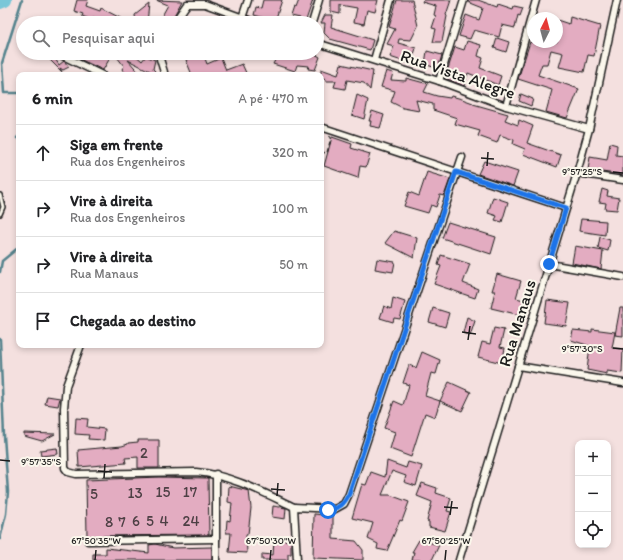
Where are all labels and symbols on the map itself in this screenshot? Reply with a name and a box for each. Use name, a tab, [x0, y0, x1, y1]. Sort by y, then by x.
north arrow	[527, 12, 563, 48]
street label: Rua Vista Alegre	[398, 45, 518, 103]
text: 9°57'25"S	[562, 165, 602, 178]
route end	[540, 255, 558, 273]
street label: Rua Manaus	[494, 277, 540, 369]
text: 9°57'30"S	[561, 342, 603, 355]
house number: 2	[140, 444, 148, 462]
text: 9°57'35"S	[21, 455, 61, 468]
house number: 15	[156, 483, 171, 501]
house number: 17	[183, 483, 198, 501]
house number: 13	[127, 484, 143, 502]
house number: 5	[90, 485, 98, 503]
route start	[319, 501, 337, 519]
house number: 6	[132, 512, 140, 530]
house number: 5	[146, 512, 154, 530]
house number: 4	[159, 512, 169, 530]
house number: 24	[183, 512, 199, 530]
house number: 8	[105, 513, 113, 531]
house number: 7	[118, 513, 126, 531]
text: 67°50'35"W	[71, 534, 121, 547]
text: 67°50'30"W	[246, 534, 297, 547]
text: 67°50'25"W	[421, 534, 471, 547]

